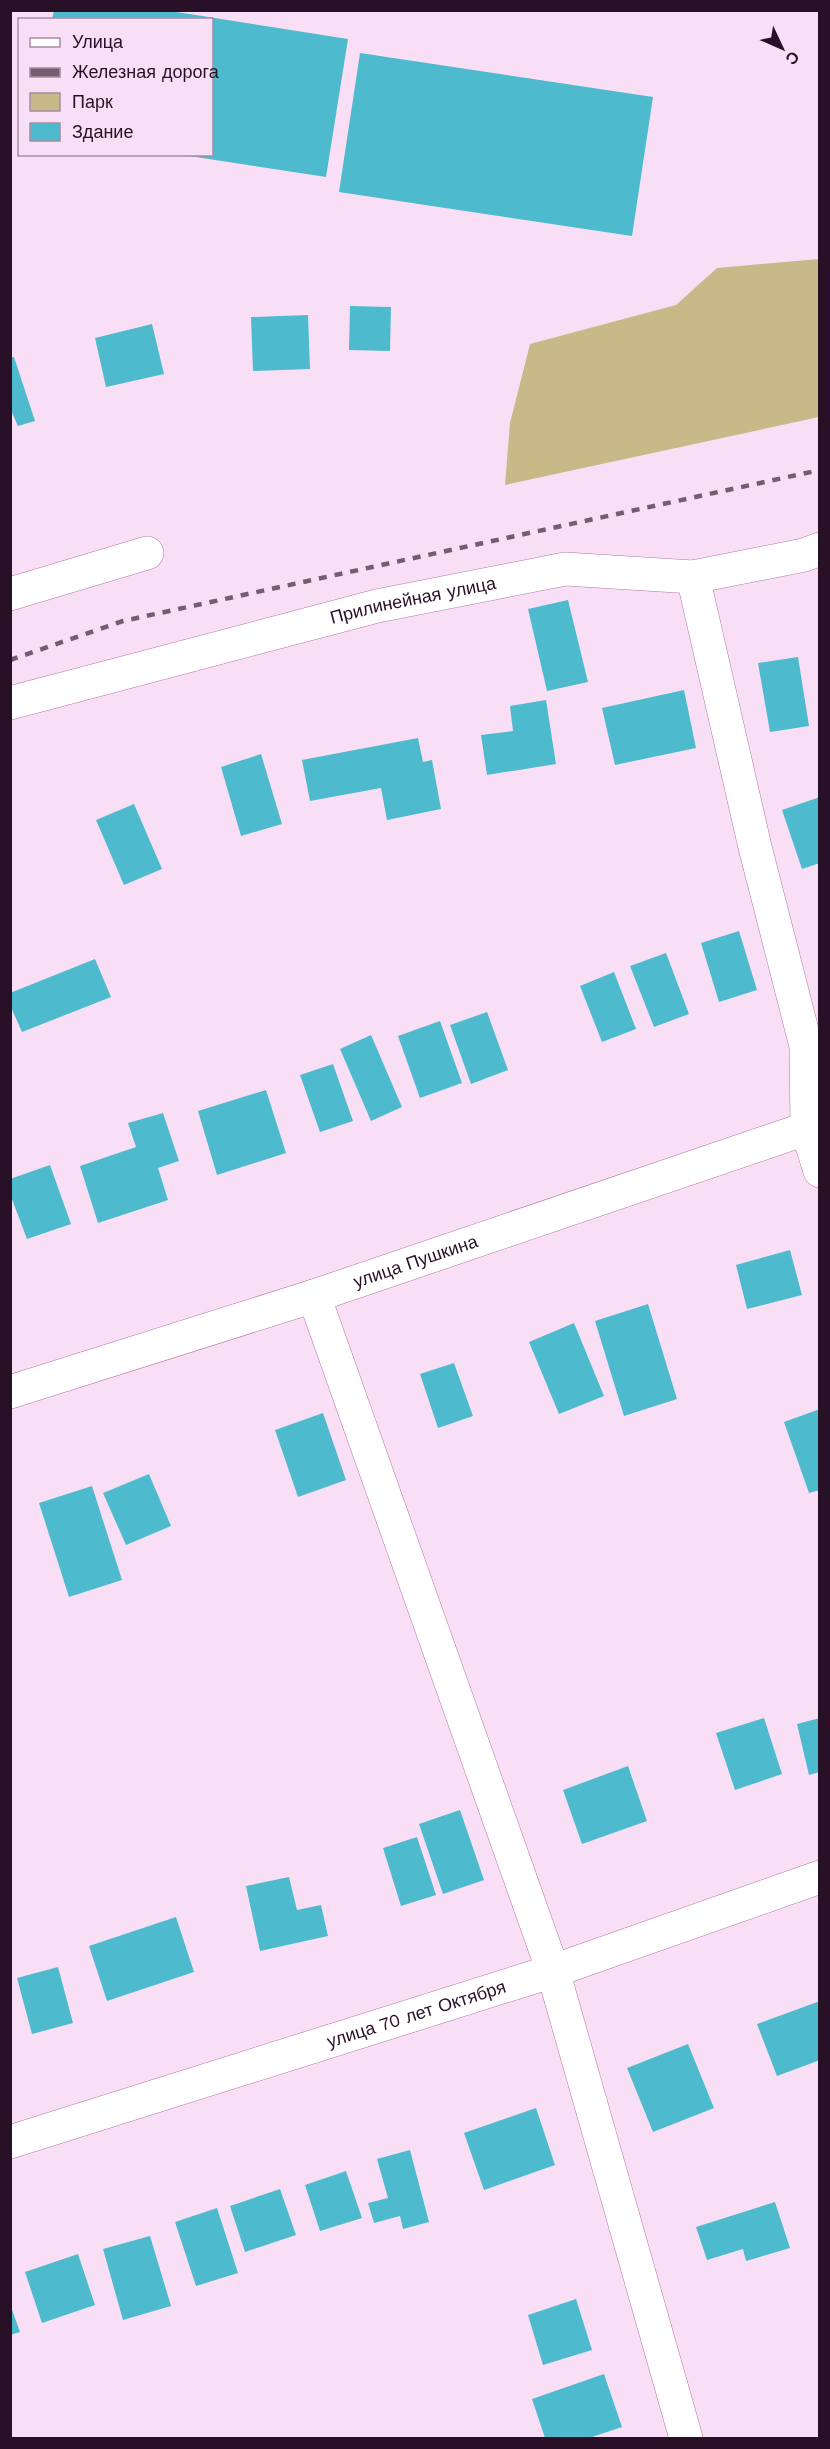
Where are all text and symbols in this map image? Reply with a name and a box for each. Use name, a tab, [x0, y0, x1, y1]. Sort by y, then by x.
legend	[18, 18, 213, 156]
north arrow	[752, 18, 812, 78]
text: Улица	[72, 31, 124, 52]
text: С	[781, 47, 803, 69]
text: Железная дорога	[72, 61, 220, 82]
text: Парк	[72, 91, 113, 112]
text: Здание	[72, 121, 133, 142]
street label: Прилинейная улица	[328, 572, 499, 628]
street label: улица Пушкина	[350, 1230, 481, 1292]
street label: улица 70 лет Октября	[324, 1976, 508, 2052]

